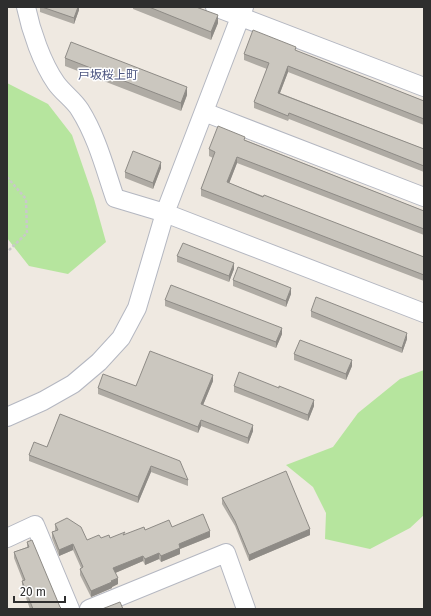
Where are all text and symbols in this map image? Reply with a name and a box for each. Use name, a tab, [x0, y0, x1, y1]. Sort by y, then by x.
district label: 戸坂桜上町	[78, 68, 138, 82]
scale bar	[14, 578, 65, 604]
text: 20 m	[20, 585, 46, 599]

